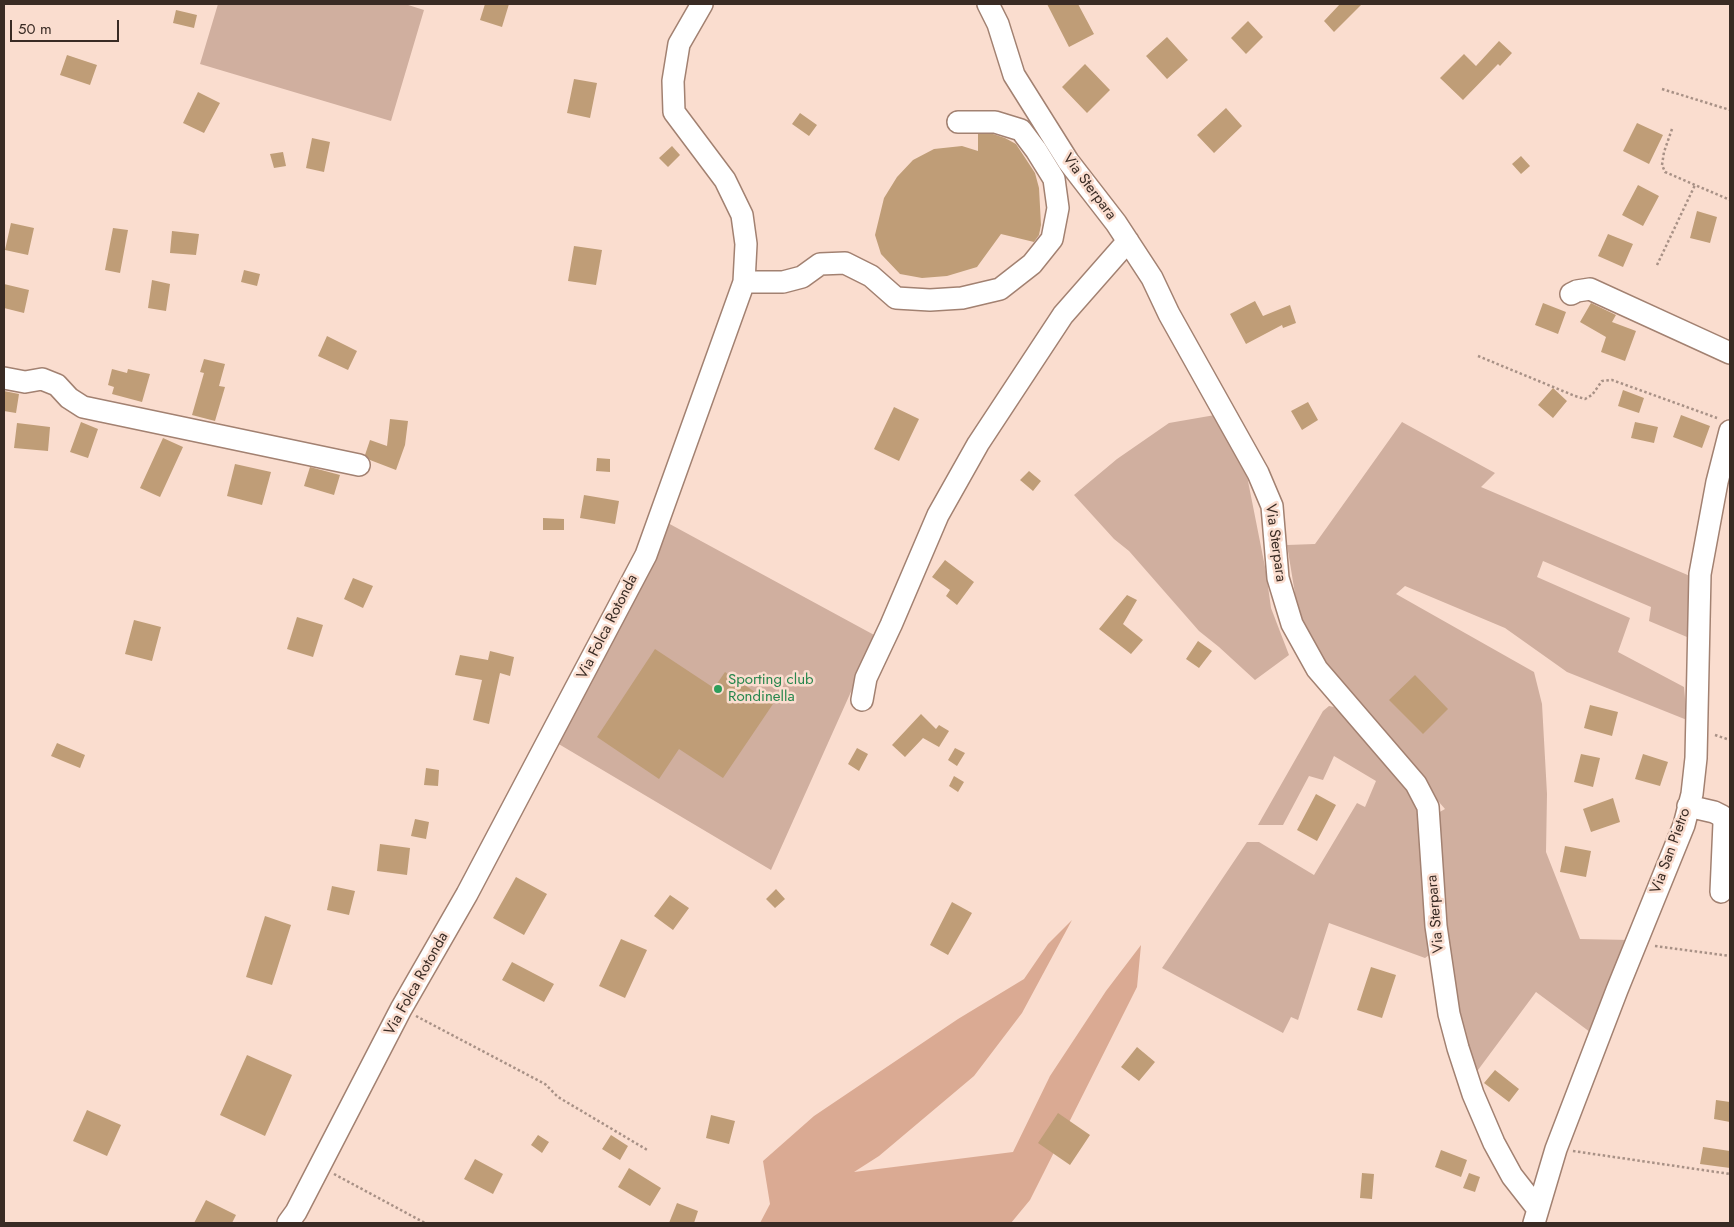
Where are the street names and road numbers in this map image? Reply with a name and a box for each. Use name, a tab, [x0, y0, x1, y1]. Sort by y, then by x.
street label: Via Sterpara	[1058, 150, 1120, 224]
street label: Via Sterpara	[1261, 503, 1289, 583]
street label: Via Folca Rotonda	[574, 572, 642, 682]
street label: Via San Pietro	[1647, 806, 1695, 896]
street label: Via Sterpara	[1424, 874, 1448, 954]
street label: Via Folca Rotonda	[381, 929, 453, 1039]

